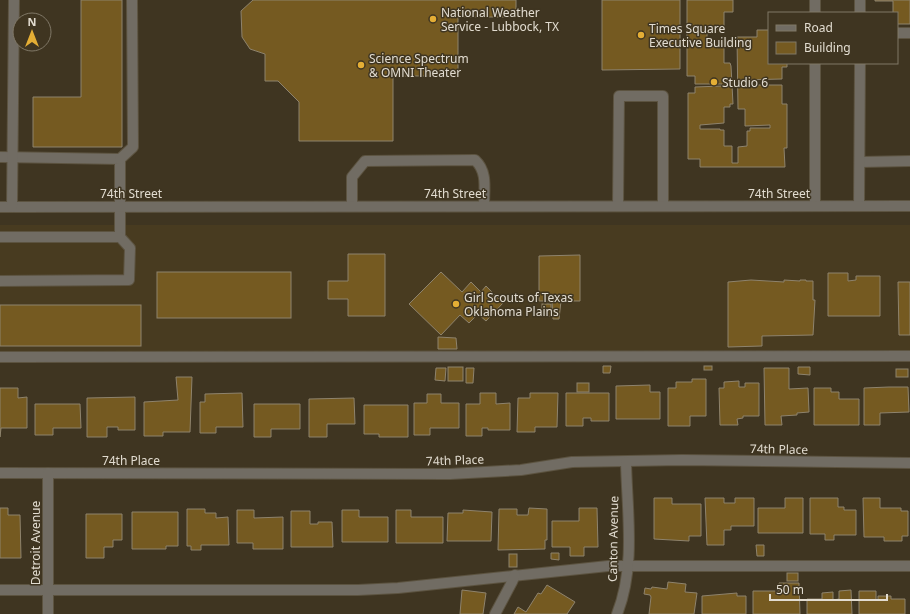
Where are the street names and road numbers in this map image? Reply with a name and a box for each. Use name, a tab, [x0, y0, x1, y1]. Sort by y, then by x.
street label: 74th Street	[100, 185, 163, 202]
street label: 74th Street	[424, 185, 487, 202]
street label: 74th Street	[748, 185, 811, 202]
street label: 74th Place	[750, 440, 808, 458]
street label: 74th Place	[426, 450, 485, 470]
street label: 74th Place	[102, 452, 160, 469]
street label: Canton Avenue	[604, 496, 622, 582]
street label: Detroit Avenue	[27, 501, 44, 585]

